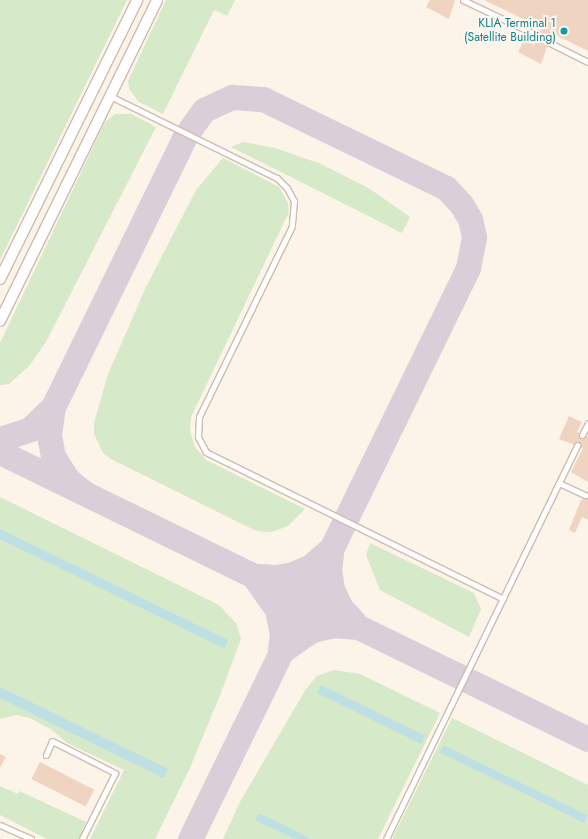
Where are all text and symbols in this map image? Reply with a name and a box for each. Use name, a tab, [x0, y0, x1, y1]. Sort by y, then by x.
place label: KLIA Terminal 1 (Satellite Building)	[464, 17, 556, 45]
marker: KLIA Terminal 1 (Satellite Building)	[559, 26, 569, 36]

